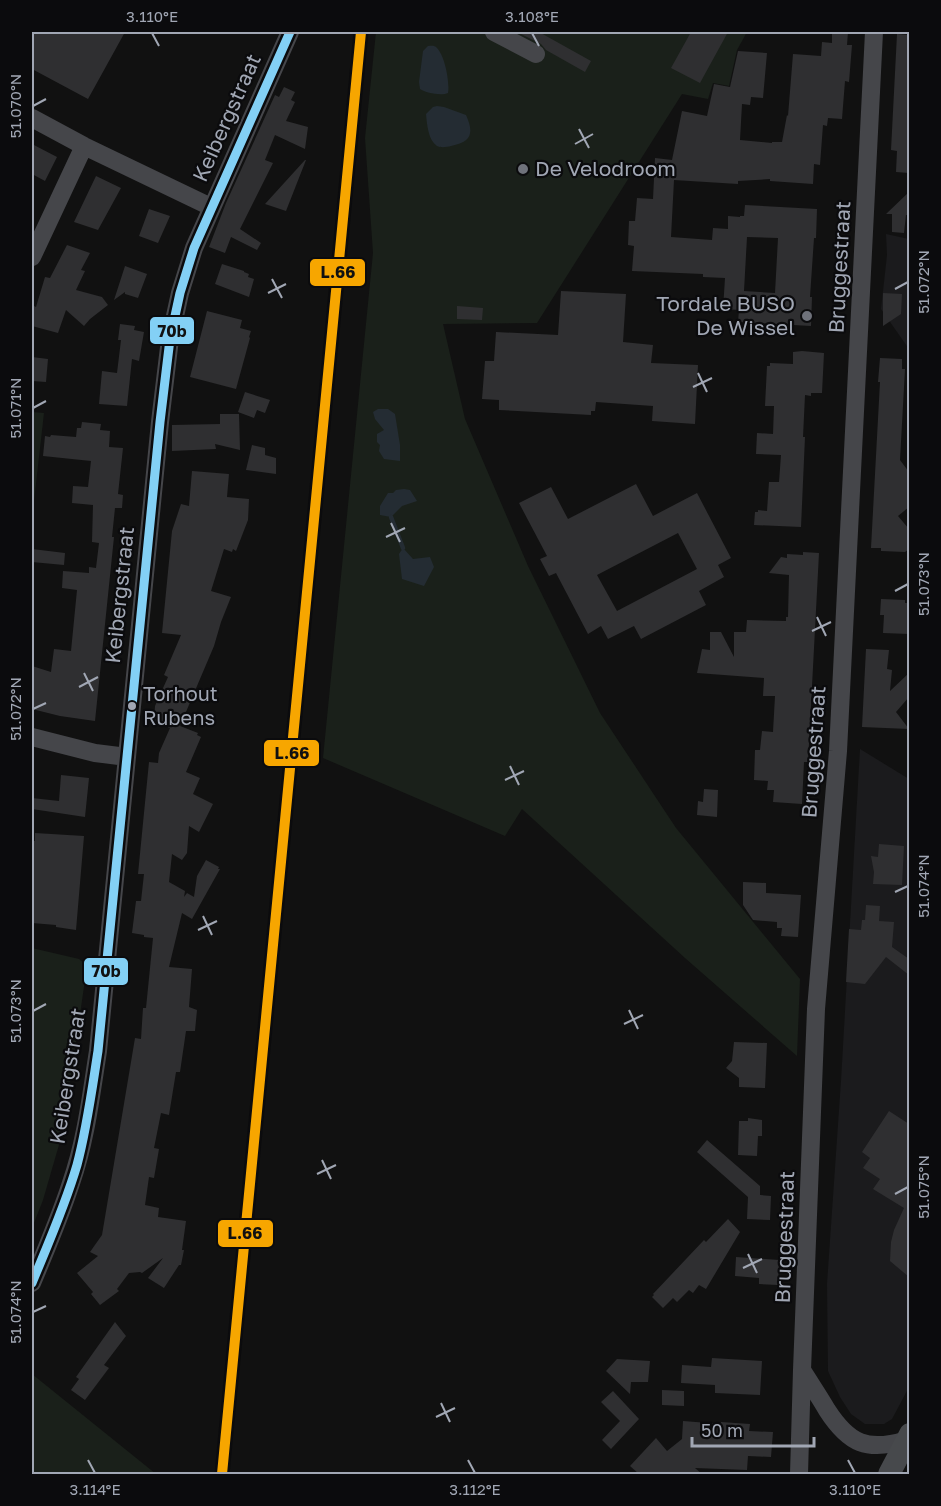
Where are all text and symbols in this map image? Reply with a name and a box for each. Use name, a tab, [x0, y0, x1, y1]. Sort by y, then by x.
text: 3.110°E	[126, 7, 178, 25]
text: 3.108°E	[505, 7, 559, 25]
street label: Keibergstraat	[186, 50, 266, 186]
text: 51.070°N	[6, 74, 24, 138]
place label: De Velodroom	[535, 155, 676, 181]
marker: De Velodroom	[516, 162, 530, 176]
street label: Bruggestraat	[823, 200, 855, 334]
text: 51.072°N	[914, 250, 932, 314]
line badge: L.66	[309, 258, 366, 287]
text: L.66	[321, 262, 355, 282]
place label: Tordale BUSO De Wissel	[656, 290, 795, 340]
marker: Tordale BUSO De Wissel	[800, 309, 814, 323]
line badge: 70b	[149, 316, 195, 345]
text: 70b	[158, 321, 187, 341]
text: 51.071°N	[6, 377, 24, 439]
street label: Keibergstraat	[99, 525, 139, 665]
text: 51.073°N	[914, 552, 932, 616]
text: 51.072°N	[6, 677, 24, 741]
place label: Torhout Rubens	[143, 681, 218, 729]
street label: Bruggestraat	[795, 685, 831, 819]
marker: Torhout Rubens	[126, 700, 138, 712]
line badge: L.66	[263, 739, 320, 767]
text: L.66	[275, 743, 309, 763]
text: 51.074°N	[914, 854, 932, 918]
line badge: 70b	[83, 957, 129, 986]
text: 70b	[92, 961, 121, 981]
text: 51.073°N	[6, 979, 24, 1043]
street label: Keibergstraat	[43, 1006, 91, 1146]
text: 51.075°N	[914, 1155, 932, 1219]
street label: Bruggestraat	[769, 1170, 799, 1304]
line badge: L.66	[217, 1219, 274, 1248]
text: L.66	[228, 1223, 262, 1243]
text: 51.074°N	[6, 1280, 24, 1344]
scale bar	[692, 1410, 814, 1448]
text: 50 m	[701, 1419, 743, 1441]
text: 3.114°E	[69, 1480, 121, 1498]
text: 3.112°E	[449, 1480, 501, 1498]
text: 3.110°E	[829, 1480, 881, 1498]

